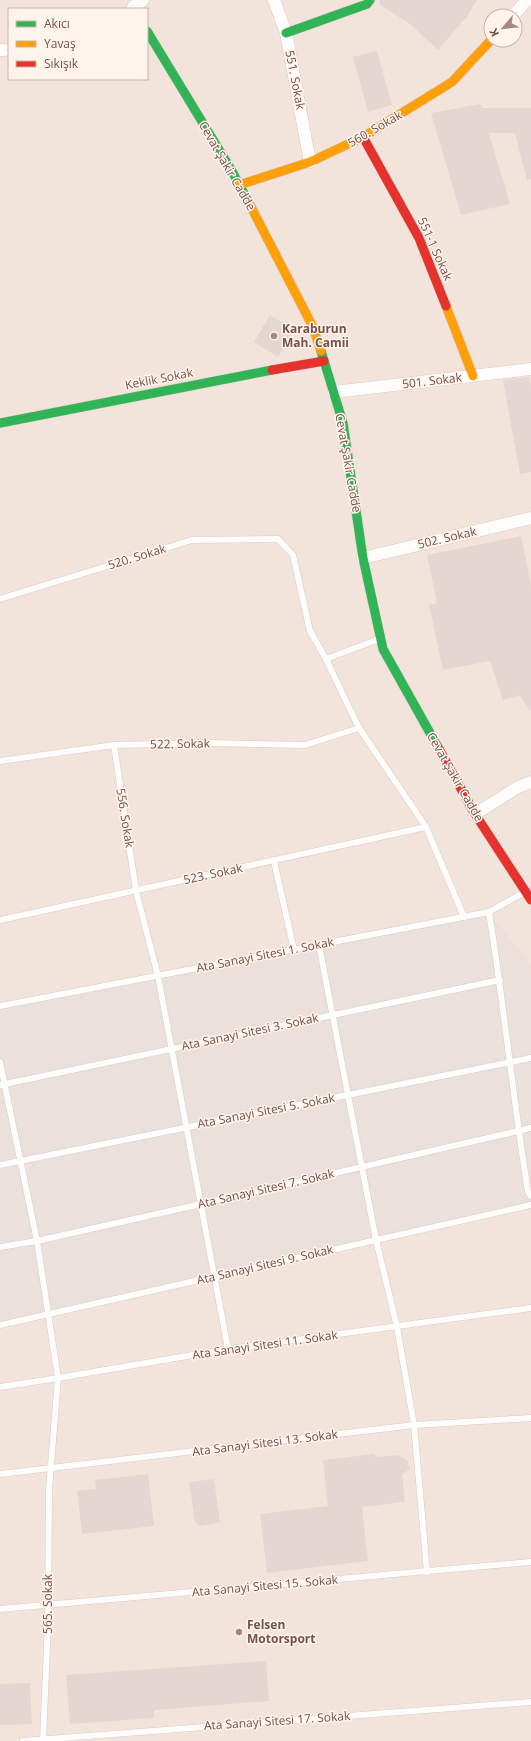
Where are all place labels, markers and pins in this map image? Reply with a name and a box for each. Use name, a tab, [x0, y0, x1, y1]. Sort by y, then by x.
place label: Karaburun Mah. Camii	[282, 320, 349, 351]
marker: Karaburun Mah. Camii	[269, 331, 279, 341]
place label: Felsen Motorsport	[247, 1616, 315, 1647]
marker: Felsen Motorsport	[234, 1627, 244, 1637]

